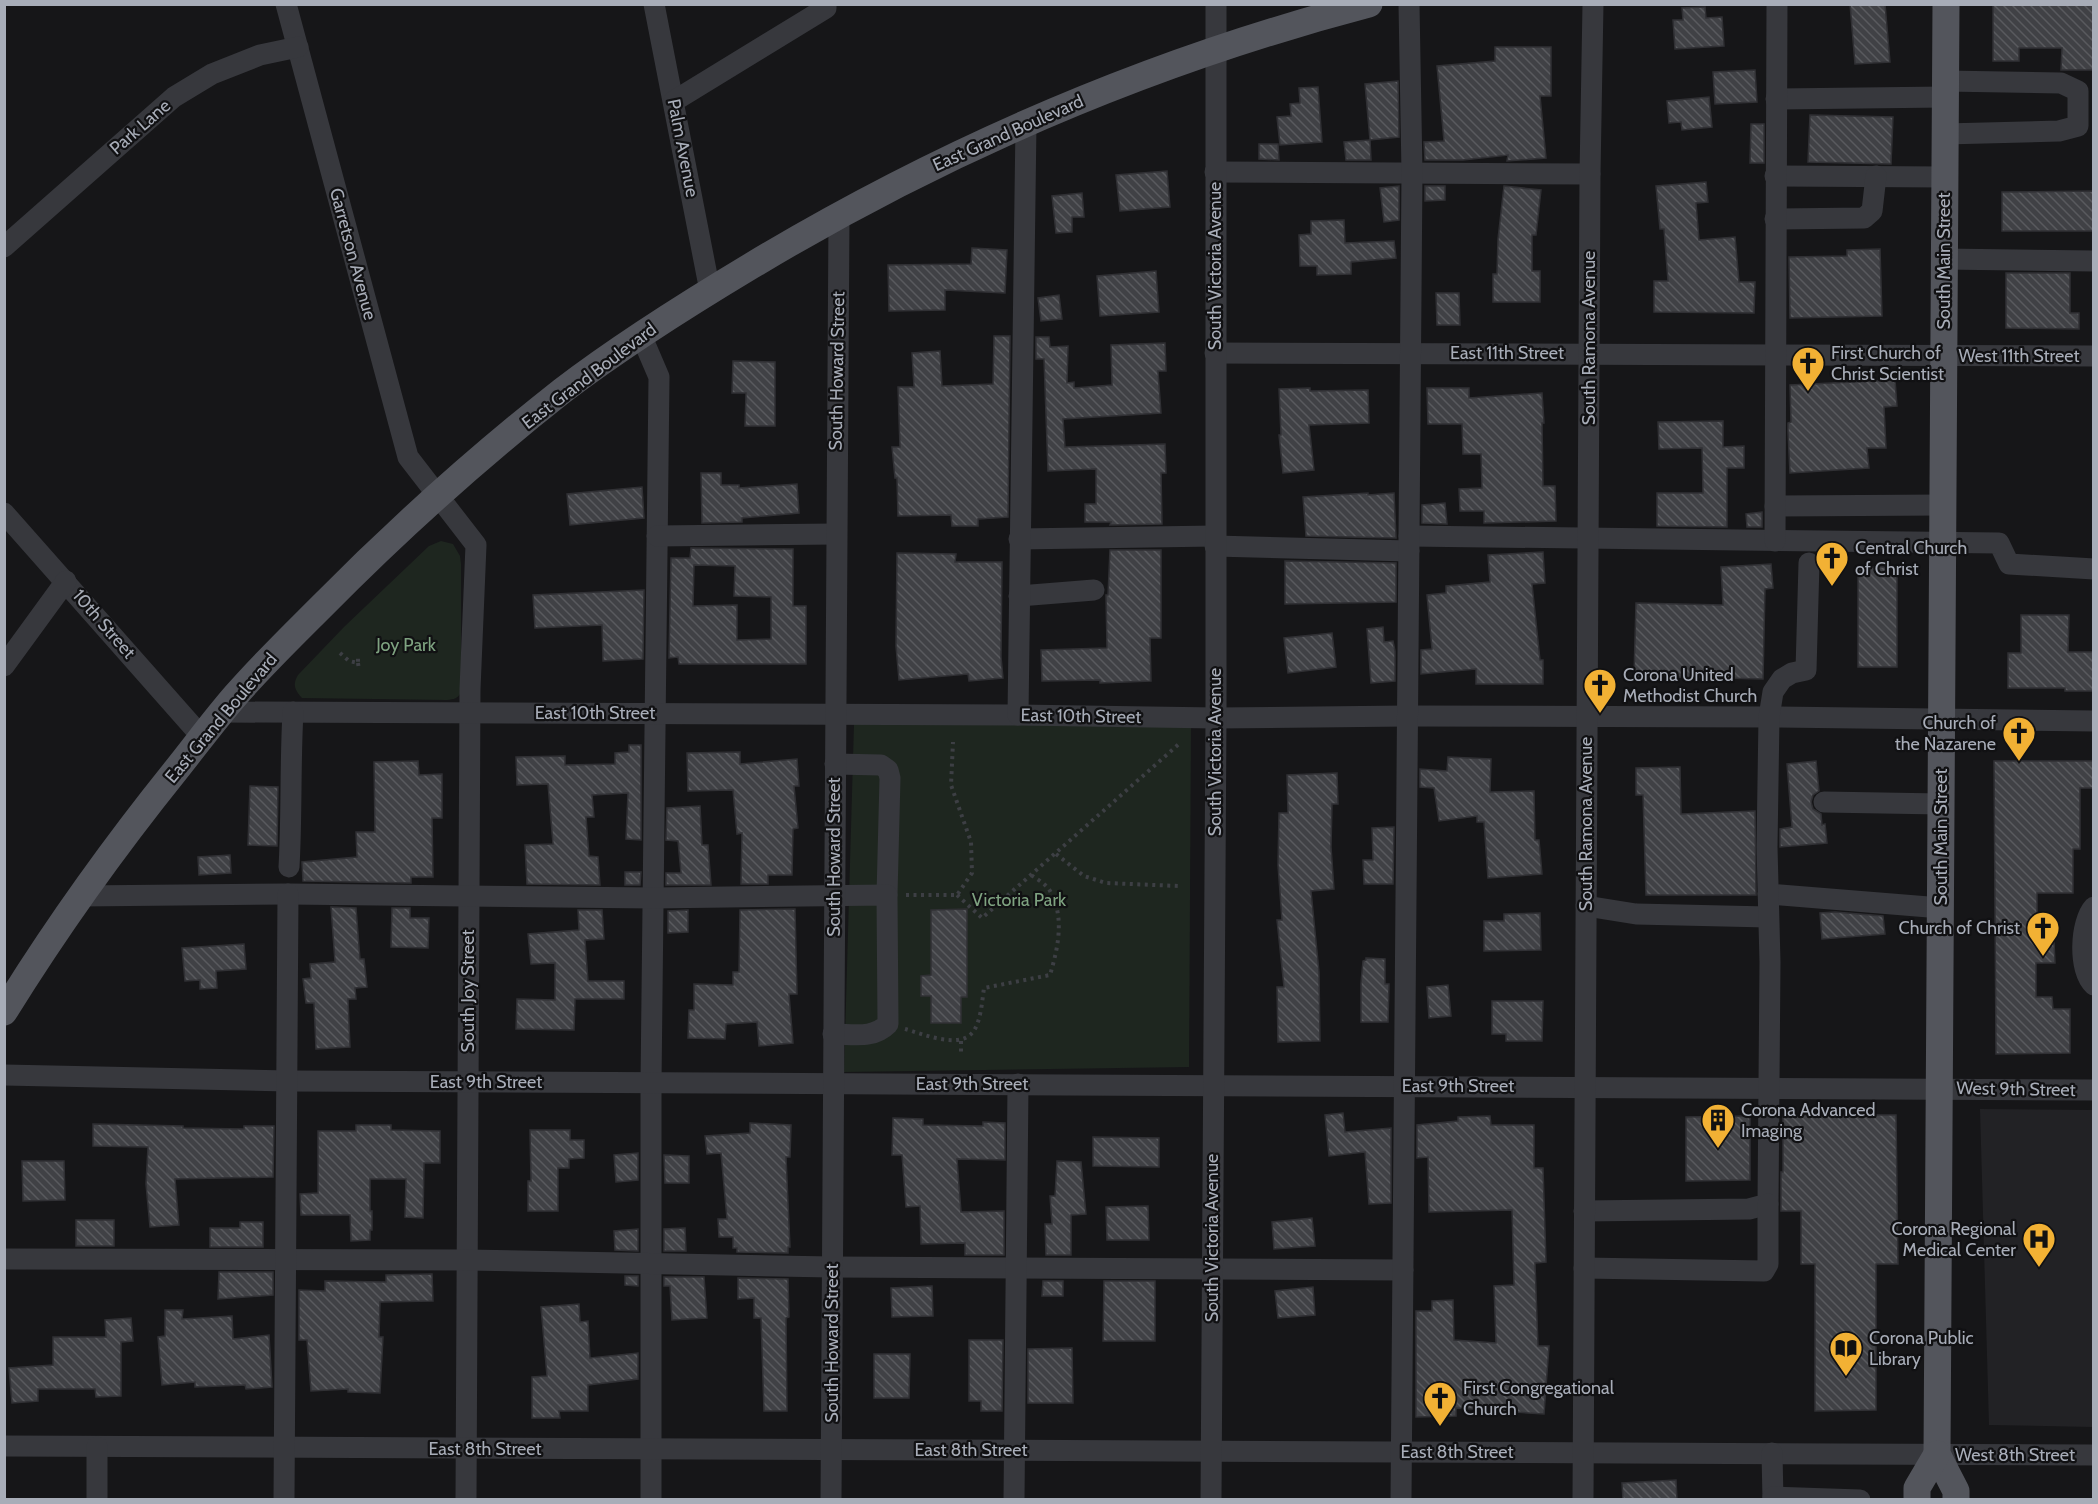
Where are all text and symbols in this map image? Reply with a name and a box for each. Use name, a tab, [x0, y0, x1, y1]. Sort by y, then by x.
street label: East Grand Boulevard	[929, 90, 1087, 176]
street label: Park Lane	[105, 95, 175, 159]
street label: Palm Avenue	[663, 97, 703, 199]
street label: South Victoria Avenue	[1204, 182, 1226, 350]
street label: Garretson Avenue	[325, 186, 381, 322]
street label: South Main Street	[1933, 192, 1955, 330]
street label: South Ramona Avenue	[1578, 251, 1600, 425]
street label: South Howard Street	[825, 291, 849, 451]
street label: East Grand Boulevard	[517, 318, 661, 434]
street label: East 11th Street	[1450, 342, 1564, 364]
place label: First Church of Christ Scientist	[1831, 342, 1944, 385]
church icon: First Church of Christ Scientist	[1790, 345, 1826, 392]
street label: West 11th Street	[1959, 345, 2079, 367]
place label: Central Church of Christ	[1855, 537, 1967, 580]
church icon: Central Church of Christ	[1814, 540, 1850, 587]
street label: 10th Street	[68, 585, 140, 663]
park label: Joy Park	[375, 634, 437, 656]
street label: East Grand Boulevard	[160, 649, 282, 787]
place label: Corona United Methodist Church	[1623, 664, 1757, 707]
church icon: Corona United Methodist Church	[1582, 667, 1618, 714]
street label: South Victoria Avenue	[1204, 668, 1226, 836]
street label: East 10th Street	[535, 702, 655, 724]
street label: East 10th Street	[1020, 704, 1142, 728]
place label: Church of the Nazarene	[1895, 712, 1996, 755]
church icon: Church of the Nazarene	[2001, 715, 2037, 762]
street label: South Ramona Avenue	[1575, 737, 1597, 911]
street label: South Main Street	[1930, 768, 1952, 906]
street label: South Howard Street	[823, 777, 845, 937]
park label: Victoria Park	[972, 889, 1067, 911]
church icon: Church of Christ	[2025, 910, 2061, 957]
place label: Church of Christ	[1899, 917, 2020, 939]
street label: South Joy Street	[457, 929, 479, 1053]
street label: East 9th Street	[430, 1071, 542, 1093]
street label: East 9th Street	[916, 1073, 1028, 1095]
street label: East 9th Street	[1402, 1075, 1514, 1097]
street label: West 9th Street	[1956, 1077, 2076, 1101]
place label: Corona Advanced Imaging	[1741, 1099, 1875, 1142]
building icon: Corona Advanced Imaging	[1700, 1102, 1736, 1149]
street label: South Victoria Avenue	[1201, 1154, 1223, 1322]
place label: Corona Regional Medical Center	[1891, 1218, 2017, 1261]
hospital icon: Corona Regional Medical Center	[2021, 1221, 2057, 1268]
street label: South Howard Street	[821, 1263, 843, 1423]
place label: Corona Public Library	[1869, 1327, 1974, 1370]
library icon: Corona Public Library	[1828, 1330, 1864, 1377]
place label: First Congregational Church	[1463, 1377, 1615, 1420]
church icon: First Congregational Church	[1422, 1380, 1458, 1427]
street label: East 8th Street	[428, 1438, 542, 1460]
street label: East 8th Street	[914, 1439, 1028, 1461]
street label: East 8th Street	[1400, 1441, 1514, 1463]
street label: West 8th Street	[1955, 1444, 2075, 1466]

